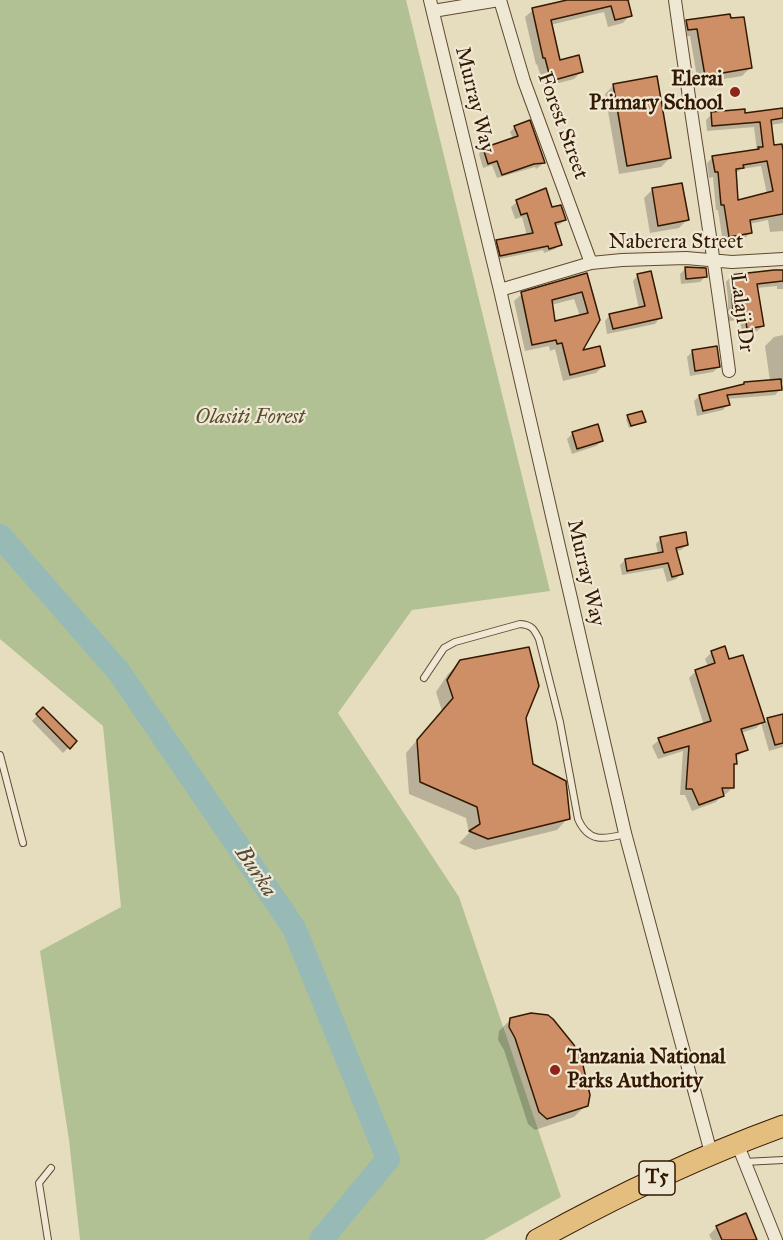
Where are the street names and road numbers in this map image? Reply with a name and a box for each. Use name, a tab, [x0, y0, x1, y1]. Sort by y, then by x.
street label: Murray Way	[449, 44, 499, 156]
street label: Forest Street	[531, 69, 593, 183]
street label: Naberera Street	[608, 230, 744, 256]
street label: Lalaji Dr	[724, 272, 758, 354]
street label: Murray Way	[560, 517, 610, 629]
road number: T5	[639, 1161, 675, 1195]

